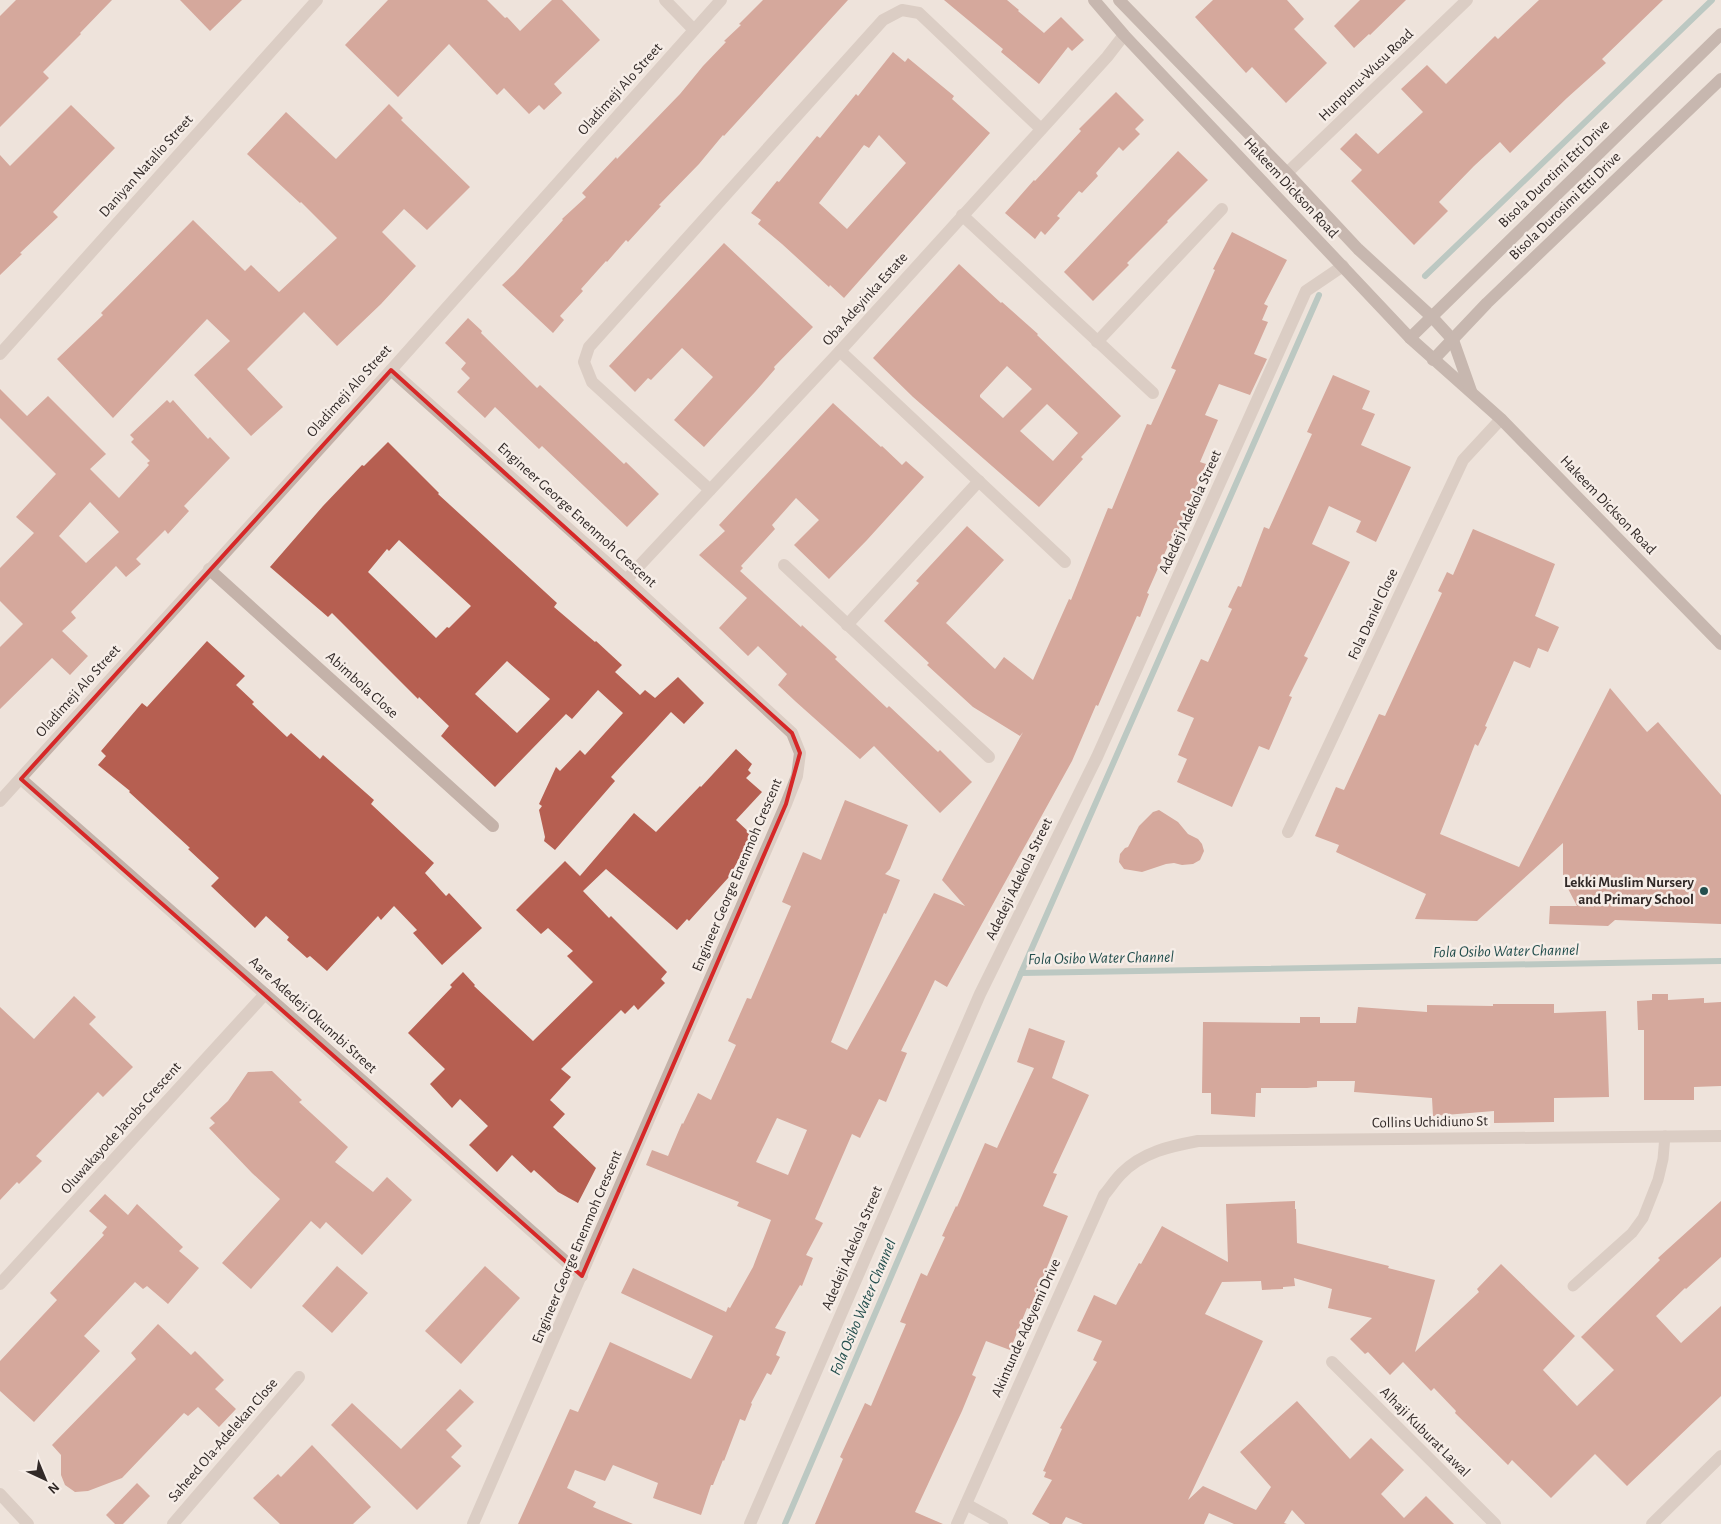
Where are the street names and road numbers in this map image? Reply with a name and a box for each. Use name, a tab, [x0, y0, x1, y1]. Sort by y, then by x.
street label: Hunpunu-Wusu Road	[1316, 26, 1416, 124]
street label: Oladimeji Alo Street	[575, 40, 665, 138]
street label: Daniyan Natalio Street	[96, 112, 196, 220]
street label: Bisola Durotimi Etti Drive	[1496, 117, 1612, 231]
street label: Hakeem Dickson Road	[1241, 135, 1341, 241]
street label: Bisola Durosimi Etti Drive	[1506, 149, 1624, 263]
street label: Oba Adeyinka Estate	[819, 250, 911, 348]
street label: Oladimeji Alo Street	[304, 342, 394, 440]
street label: Engineer George Enenmoh Crescent	[495, 440, 659, 590]
street label: Adedeji Adekola Street	[1156, 448, 1224, 576]
street label: Hakeem Dickson Road	[1557, 453, 1659, 557]
street label: Fola Daniel Close	[1345, 566, 1401, 662]
street label: Oladimeji Alo Street	[33, 642, 123, 740]
street label: Abimbola Close	[323, 649, 401, 721]
street label: Engineer George Enenmoh Crescent	[689, 776, 785, 974]
street label: Adedeji Adekola Street	[983, 816, 1055, 942]
street label: Aare Adedeji Okunnbi Street	[246, 954, 380, 1076]
street label: Oluwakayode Jacobs Crescent	[58, 1059, 184, 1197]
street label: Collins Uchidiuno St	[1372, 1113, 1488, 1131]
street label: Engineer George Enenmoh Crescent	[529, 1148, 625, 1346]
street label: Adedeji Adekola Street	[819, 1184, 885, 1312]
street label: Akintunde Adeyemi Drive	[989, 1257, 1063, 1399]
street label: Saheed Ola-Adelekan Close	[165, 1375, 281, 1505]
street label: Alhaji Kuburat Lawal	[1377, 1384, 1473, 1480]

